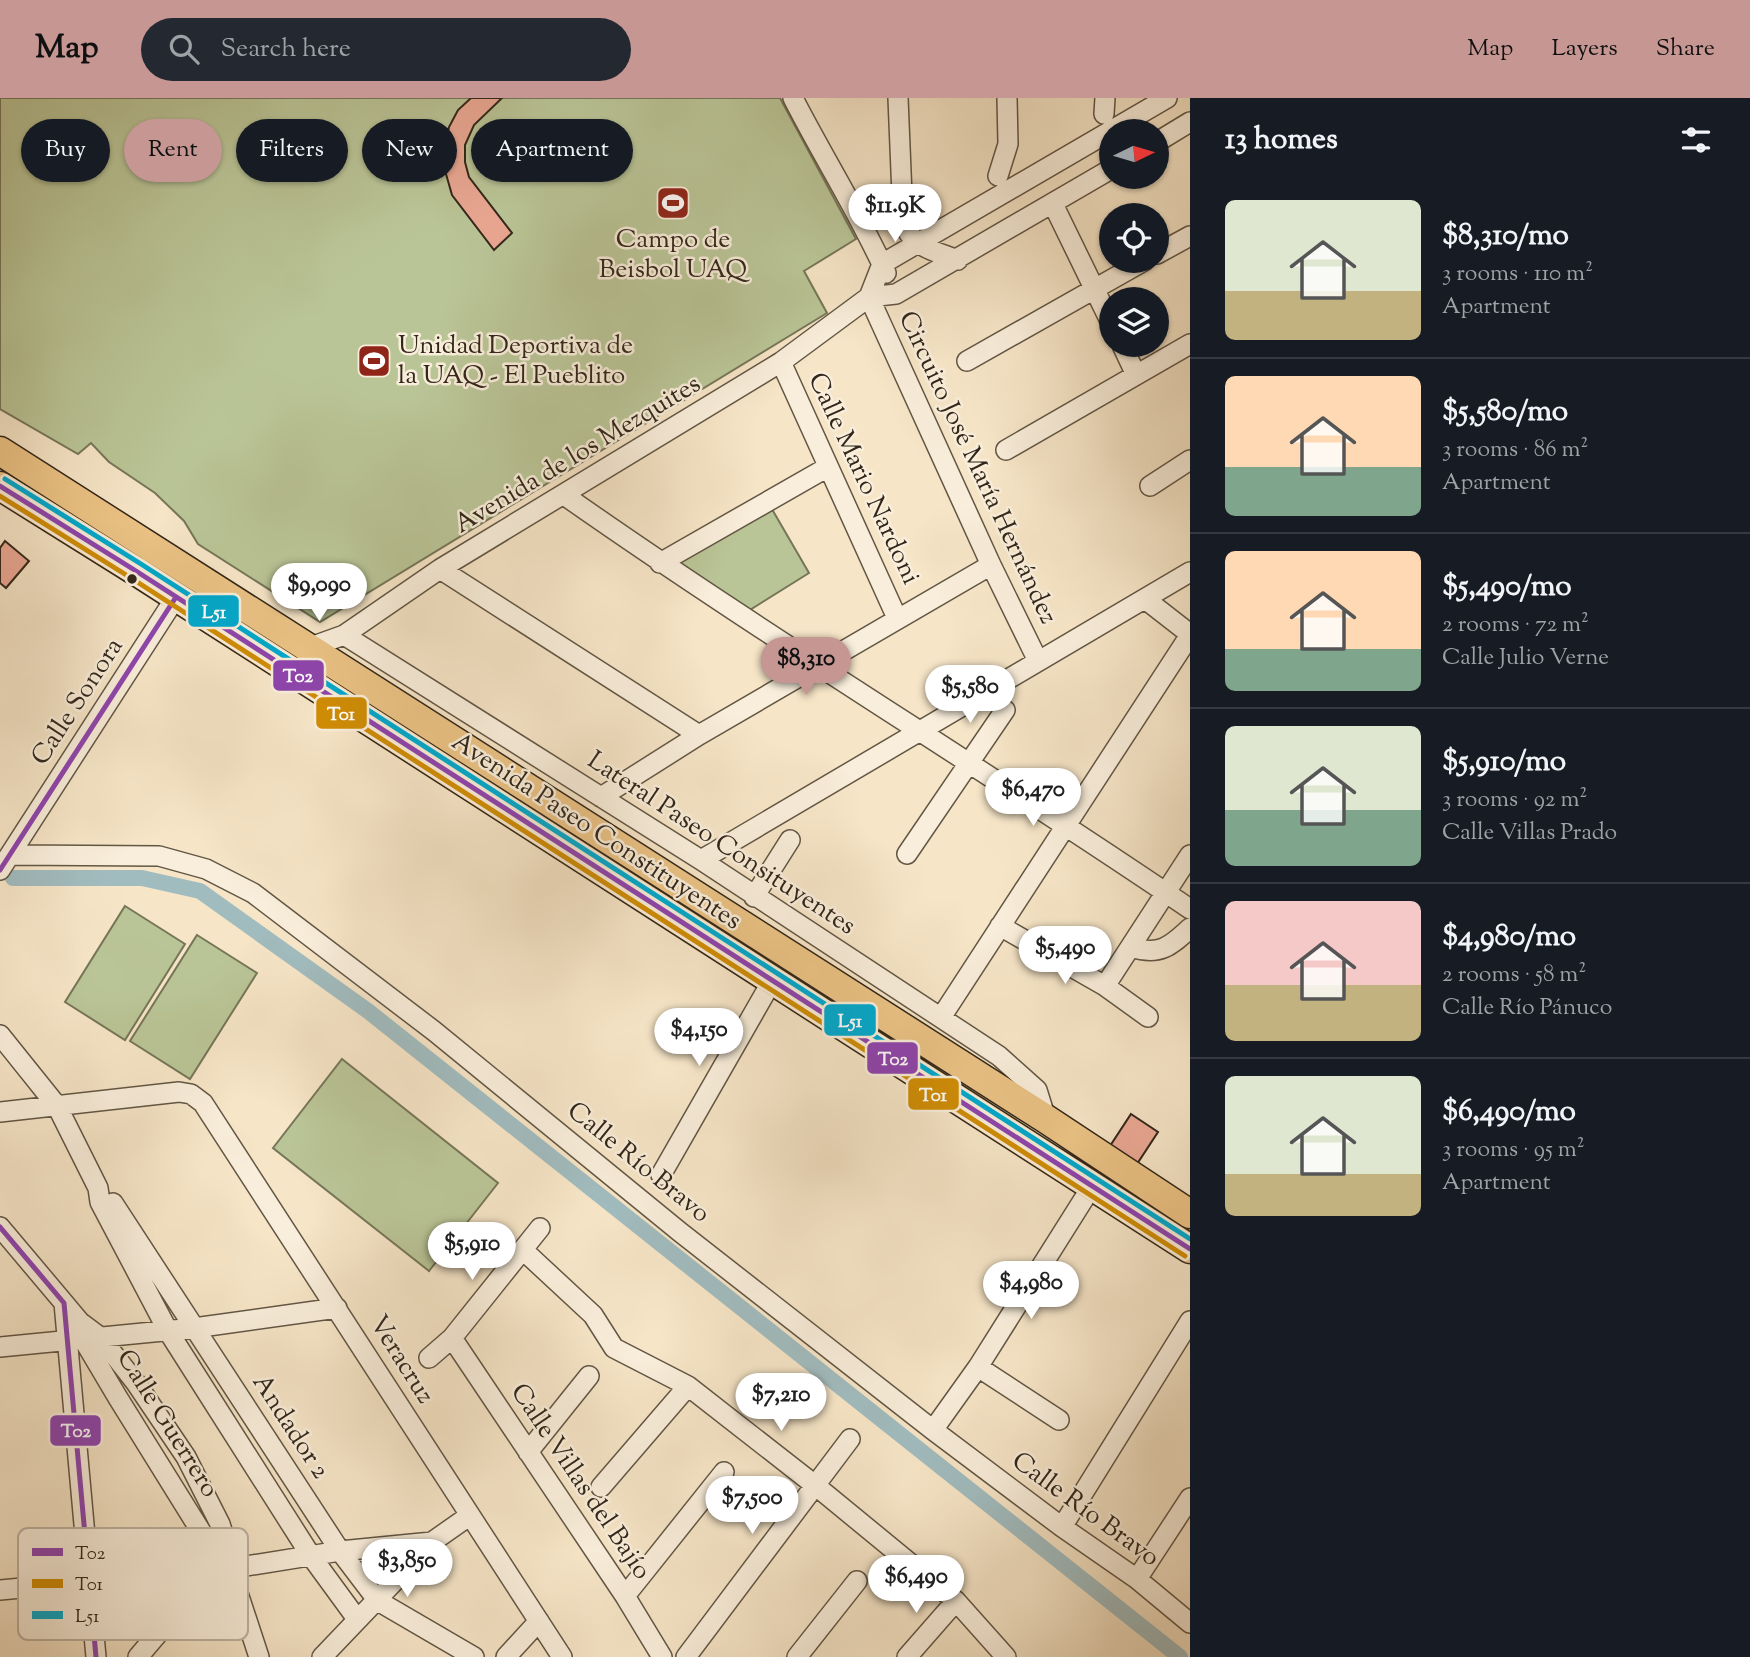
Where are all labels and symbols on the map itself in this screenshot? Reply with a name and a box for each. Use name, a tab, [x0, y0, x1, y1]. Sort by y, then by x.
north arrow	[1099, 119, 1169, 189]
sports icon: Campo de Beisbol UAQ	[654, 184, 692, 222]
pin: $11.9K	[838, 184, 952, 244]
place label: Campo de Beisbol UAQ	[599, 222, 750, 289]
street label: Circuito José María Hernández	[888, 306, 1066, 631]
place label: Unidad Deportiva de la UAQ - El Pueblito	[398, 328, 633, 395]
sports icon: Unidad Deportiva de la UAQ - El Pueblito	[355, 342, 393, 380]
street label: Avenida de los Mezquites	[448, 367, 708, 543]
street label: Calle Mario Nardoni	[798, 367, 928, 591]
pin: $9,090	[262, 564, 376, 623]
unlabelled marker	[125, 572, 139, 586]
line badge: L51	[187, 594, 240, 628]
text: L51	[202, 600, 227, 627]
street label: Calle Sonora	[23, 631, 133, 773]
pin: $8,310	[749, 638, 863, 697]
line badge: T02	[272, 659, 325, 692]
text: T02	[283, 664, 313, 691]
pin: $5,580	[913, 666, 1027, 725]
line badge: T01	[315, 696, 368, 730]
text: T01	[327, 702, 356, 729]
street label: Avenida Paseo Constituyentes	[444, 724, 748, 940]
street label: Lateral Paseo Consituyentes	[580, 743, 862, 945]
pin: $6,470	[976, 768, 1090, 828]
pin: $5,490	[1008, 926, 1122, 986]
line badge: L51	[823, 1003, 877, 1037]
pin: $4,150	[642, 1009, 756, 1068]
text: L51	[838, 1009, 863, 1036]
line badge: T02	[866, 1041, 919, 1075]
text: T02	[878, 1047, 908, 1074]
line badge: T01	[907, 1077, 960, 1111]
text: T01	[919, 1083, 948, 1110]
street label: Calle Río Bravo	[558, 1094, 718, 1232]
pin: $5,910	[415, 1222, 529, 1282]
pin: $4,980	[974, 1262, 1088, 1321]
street label: Veracruz	[359, 1309, 443, 1412]
street label: Calle Guerrero	[107, 1343, 227, 1505]
street label: Andador 2	[242, 1367, 338, 1487]
pin: $7,210	[724, 1374, 838, 1433]
street label: Calle Villas del Bajío	[500, 1376, 660, 1588]
line badge: T02	[49, 1414, 102, 1447]
text: T02	[61, 1419, 91, 1446]
street label: Calle Río Bravo	[1003, 1444, 1167, 1576]
pin: $7,500	[695, 1476, 809, 1536]
legend	[18, 1528, 248, 1640]
pin: $3,850	[350, 1540, 464, 1599]
text: T02	[75, 1541, 106, 1568]
pin: $6,490	[859, 1556, 973, 1615]
text: T01	[75, 1572, 104, 1599]
text: L51	[75, 1604, 100, 1631]

